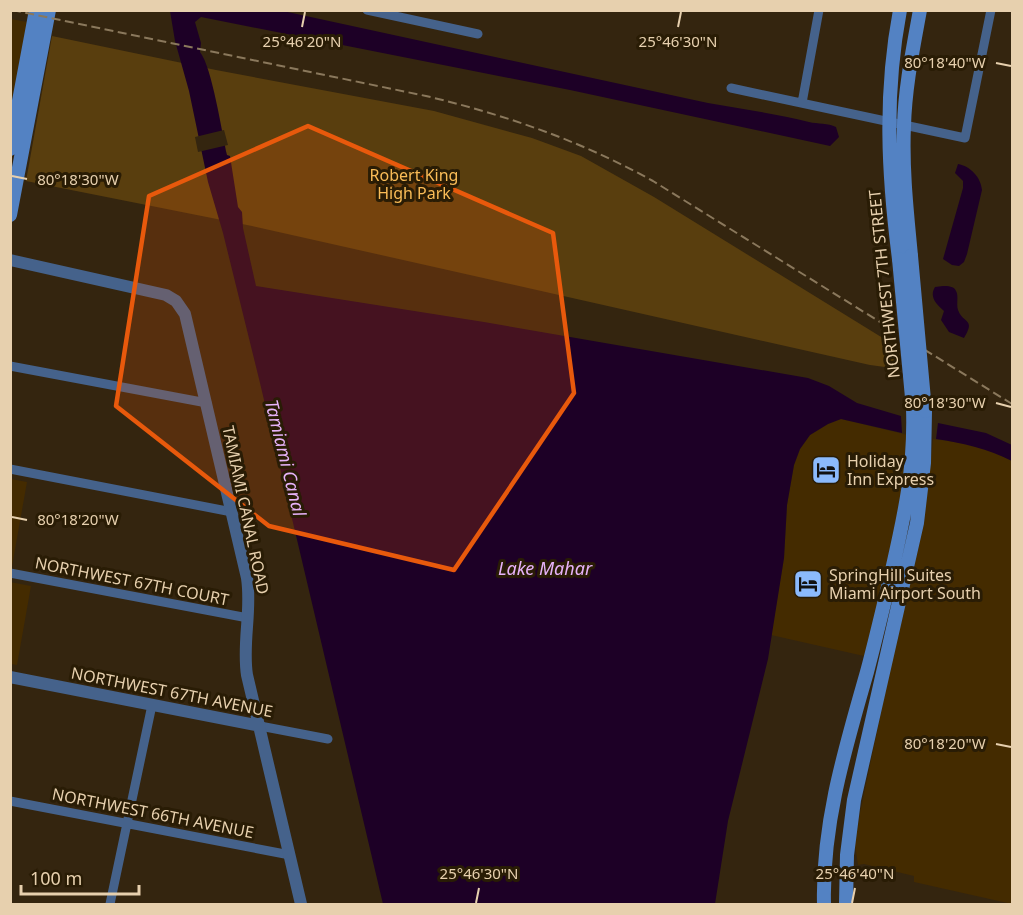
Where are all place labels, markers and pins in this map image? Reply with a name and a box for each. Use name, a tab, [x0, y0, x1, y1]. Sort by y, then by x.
place label: Holiday Inn Express	[847, 450, 934, 490]
hotel icon: Holiday Inn Express	[810, 454, 842, 486]
place label: SpringHill Suites Miami Airport South	[829, 564, 981, 604]
hotel icon: SpringHill Suites Miami Airport South	[792, 568, 824, 600]

